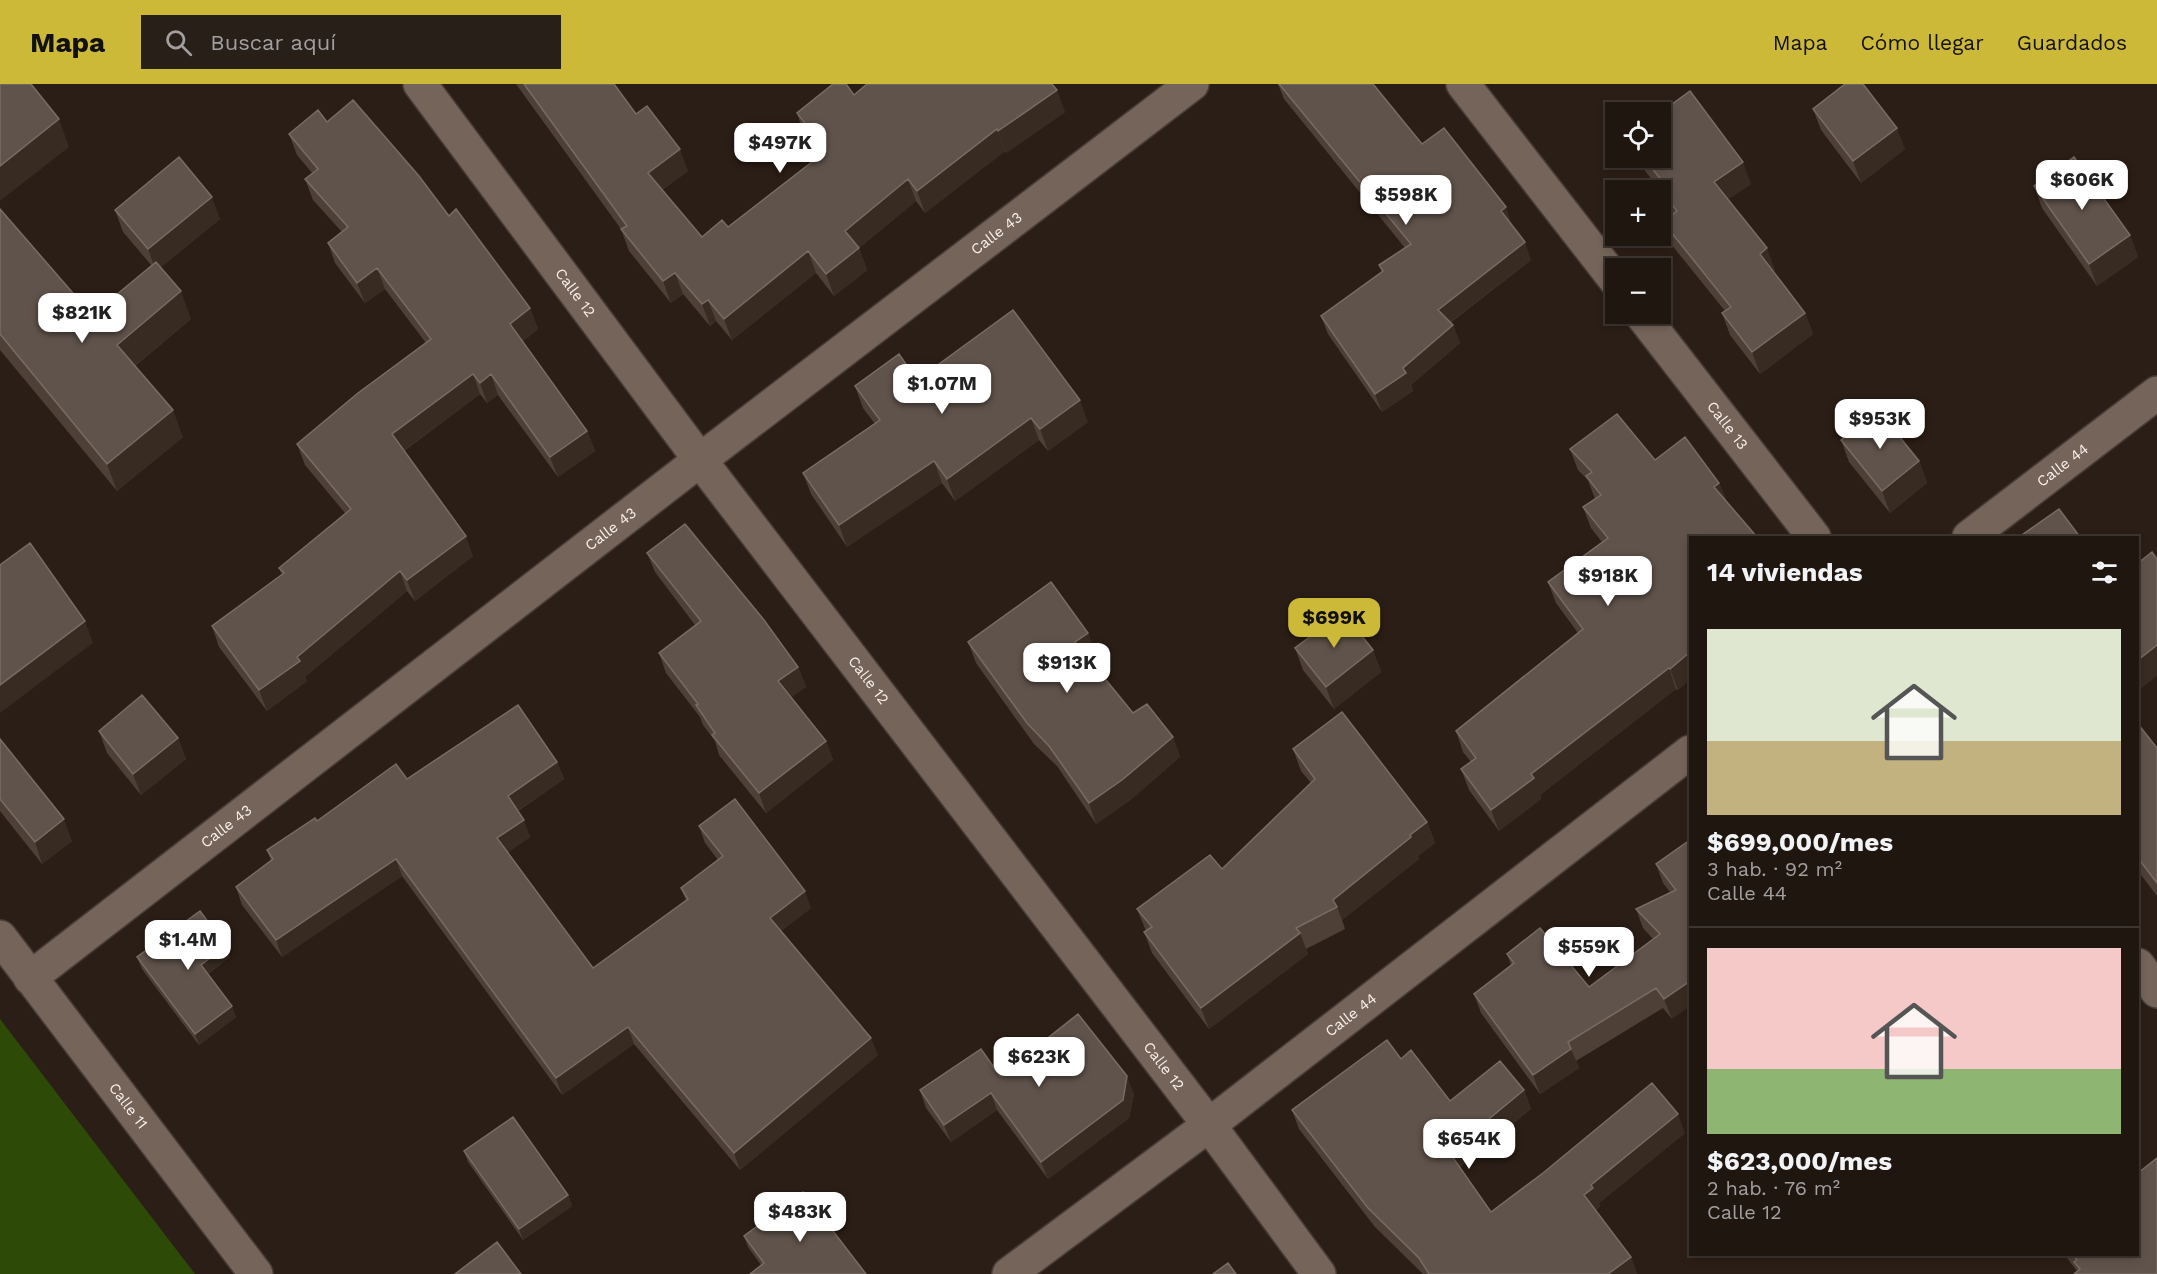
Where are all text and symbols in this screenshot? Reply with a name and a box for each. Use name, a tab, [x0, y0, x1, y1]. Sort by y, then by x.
search box	[141, 15, 561, 69]
text: Mapa	[30, 26, 105, 59]
icon: search	[162, 26, 195, 59]
text: Buscar aquí	[210, 30, 336, 55]
text: Mapa	[1773, 30, 1827, 55]
text: Cómo llegar	[1860, 30, 1984, 55]
text: Guardados	[2017, 30, 2127, 55]
map controls	[1605, 102, 1671, 324]
button: locate	[1605, 102, 1671, 168]
pin: $497K	[738, 123, 822, 174]
text: $497K	[748, 130, 812, 154]
pin: $606K	[2040, 160, 2124, 211]
text: $606K	[2050, 167, 2114, 191]
pin: $598K	[1364, 175, 1448, 226]
button: +	[1605, 180, 1671, 246]
text: $598K	[1374, 182, 1438, 206]
street label: Calle 43	[967, 208, 1026, 259]
button: −	[1605, 258, 1671, 324]
street label: Calle 12	[551, 265, 599, 320]
pin: $821K	[40, 293, 124, 344]
text: $821K	[52, 300, 112, 324]
pin: $1.07M	[893, 364, 991, 415]
text: $1.07M	[907, 371, 977, 395]
street label: Calle 13	[1703, 398, 1752, 453]
pin: $953K	[1838, 399, 1922, 450]
text: $953K	[1849, 406, 1911, 430]
street label: Calle 44	[2033, 440, 2092, 491]
street label: Calle 43	[582, 504, 640, 554]
pin: $918K	[1566, 556, 1650, 607]
icon: filters	[2088, 556, 2121, 589]
text: 14 viviendas	[1707, 557, 1863, 587]
text: $918K	[1578, 563, 1638, 587]
pin: $699K	[1292, 598, 1376, 649]
text: $699K	[1302, 605, 1366, 629]
pin: $913K	[1025, 643, 1109, 694]
text: $913K	[1037, 650, 1097, 674]
street label: Calle 12	[844, 652, 893, 708]
icon: home	[1860, 668, 1968, 776]
street label: Calle 43	[197, 801, 255, 852]
text: $699,000/mes	[1707, 827, 1893, 857]
text: 3 hab. · 92 m²	[1707, 857, 1842, 881]
text: Calle 44	[1707, 881, 1787, 905]
pin: $1.4M	[146, 920, 230, 971]
text: $1.4M	[159, 927, 217, 951]
pin: $559K	[1547, 927, 1631, 978]
text: $559K	[1558, 934, 1620, 958]
icon: home	[1860, 987, 1968, 1095]
street label: Calle 44	[1322, 989, 1380, 1040]
pin: $623K	[997, 1037, 1081, 1088]
street label: Calle 12	[1140, 1038, 1188, 1094]
text: $623K	[1008, 1044, 1070, 1068]
street label: Calle 11	[105, 1079, 151, 1132]
pin: $654K	[1427, 1119, 1511, 1170]
text: $654K	[1437, 1126, 1501, 1150]
text: $623,000/mes	[1707, 1146, 1892, 1176]
text: 2 hab. · 76 m²	[1707, 1176, 1840, 1200]
pin: $483K	[758, 1192, 842, 1243]
text: $483K	[768, 1199, 832, 1223]
text: Calle 12	[1707, 1200, 1782, 1224]

